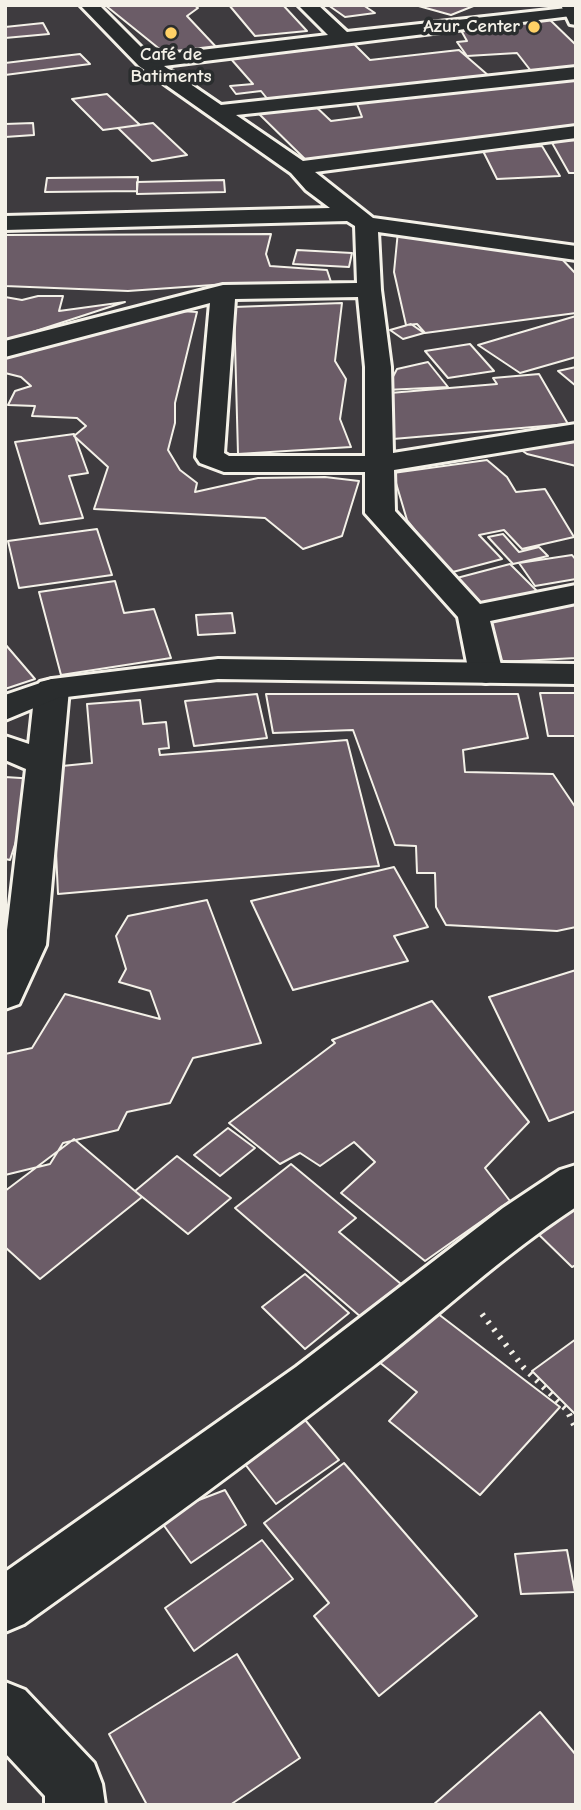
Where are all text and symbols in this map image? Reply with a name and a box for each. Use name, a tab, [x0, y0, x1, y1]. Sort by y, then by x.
place label: Azur Center	[423, 16, 520, 38]
marker: Azur Center	[526, 19, 542, 35]
marker: Café de Batiments	[163, 25, 179, 41]
place label: Café de Batiments	[130, 44, 212, 88]

